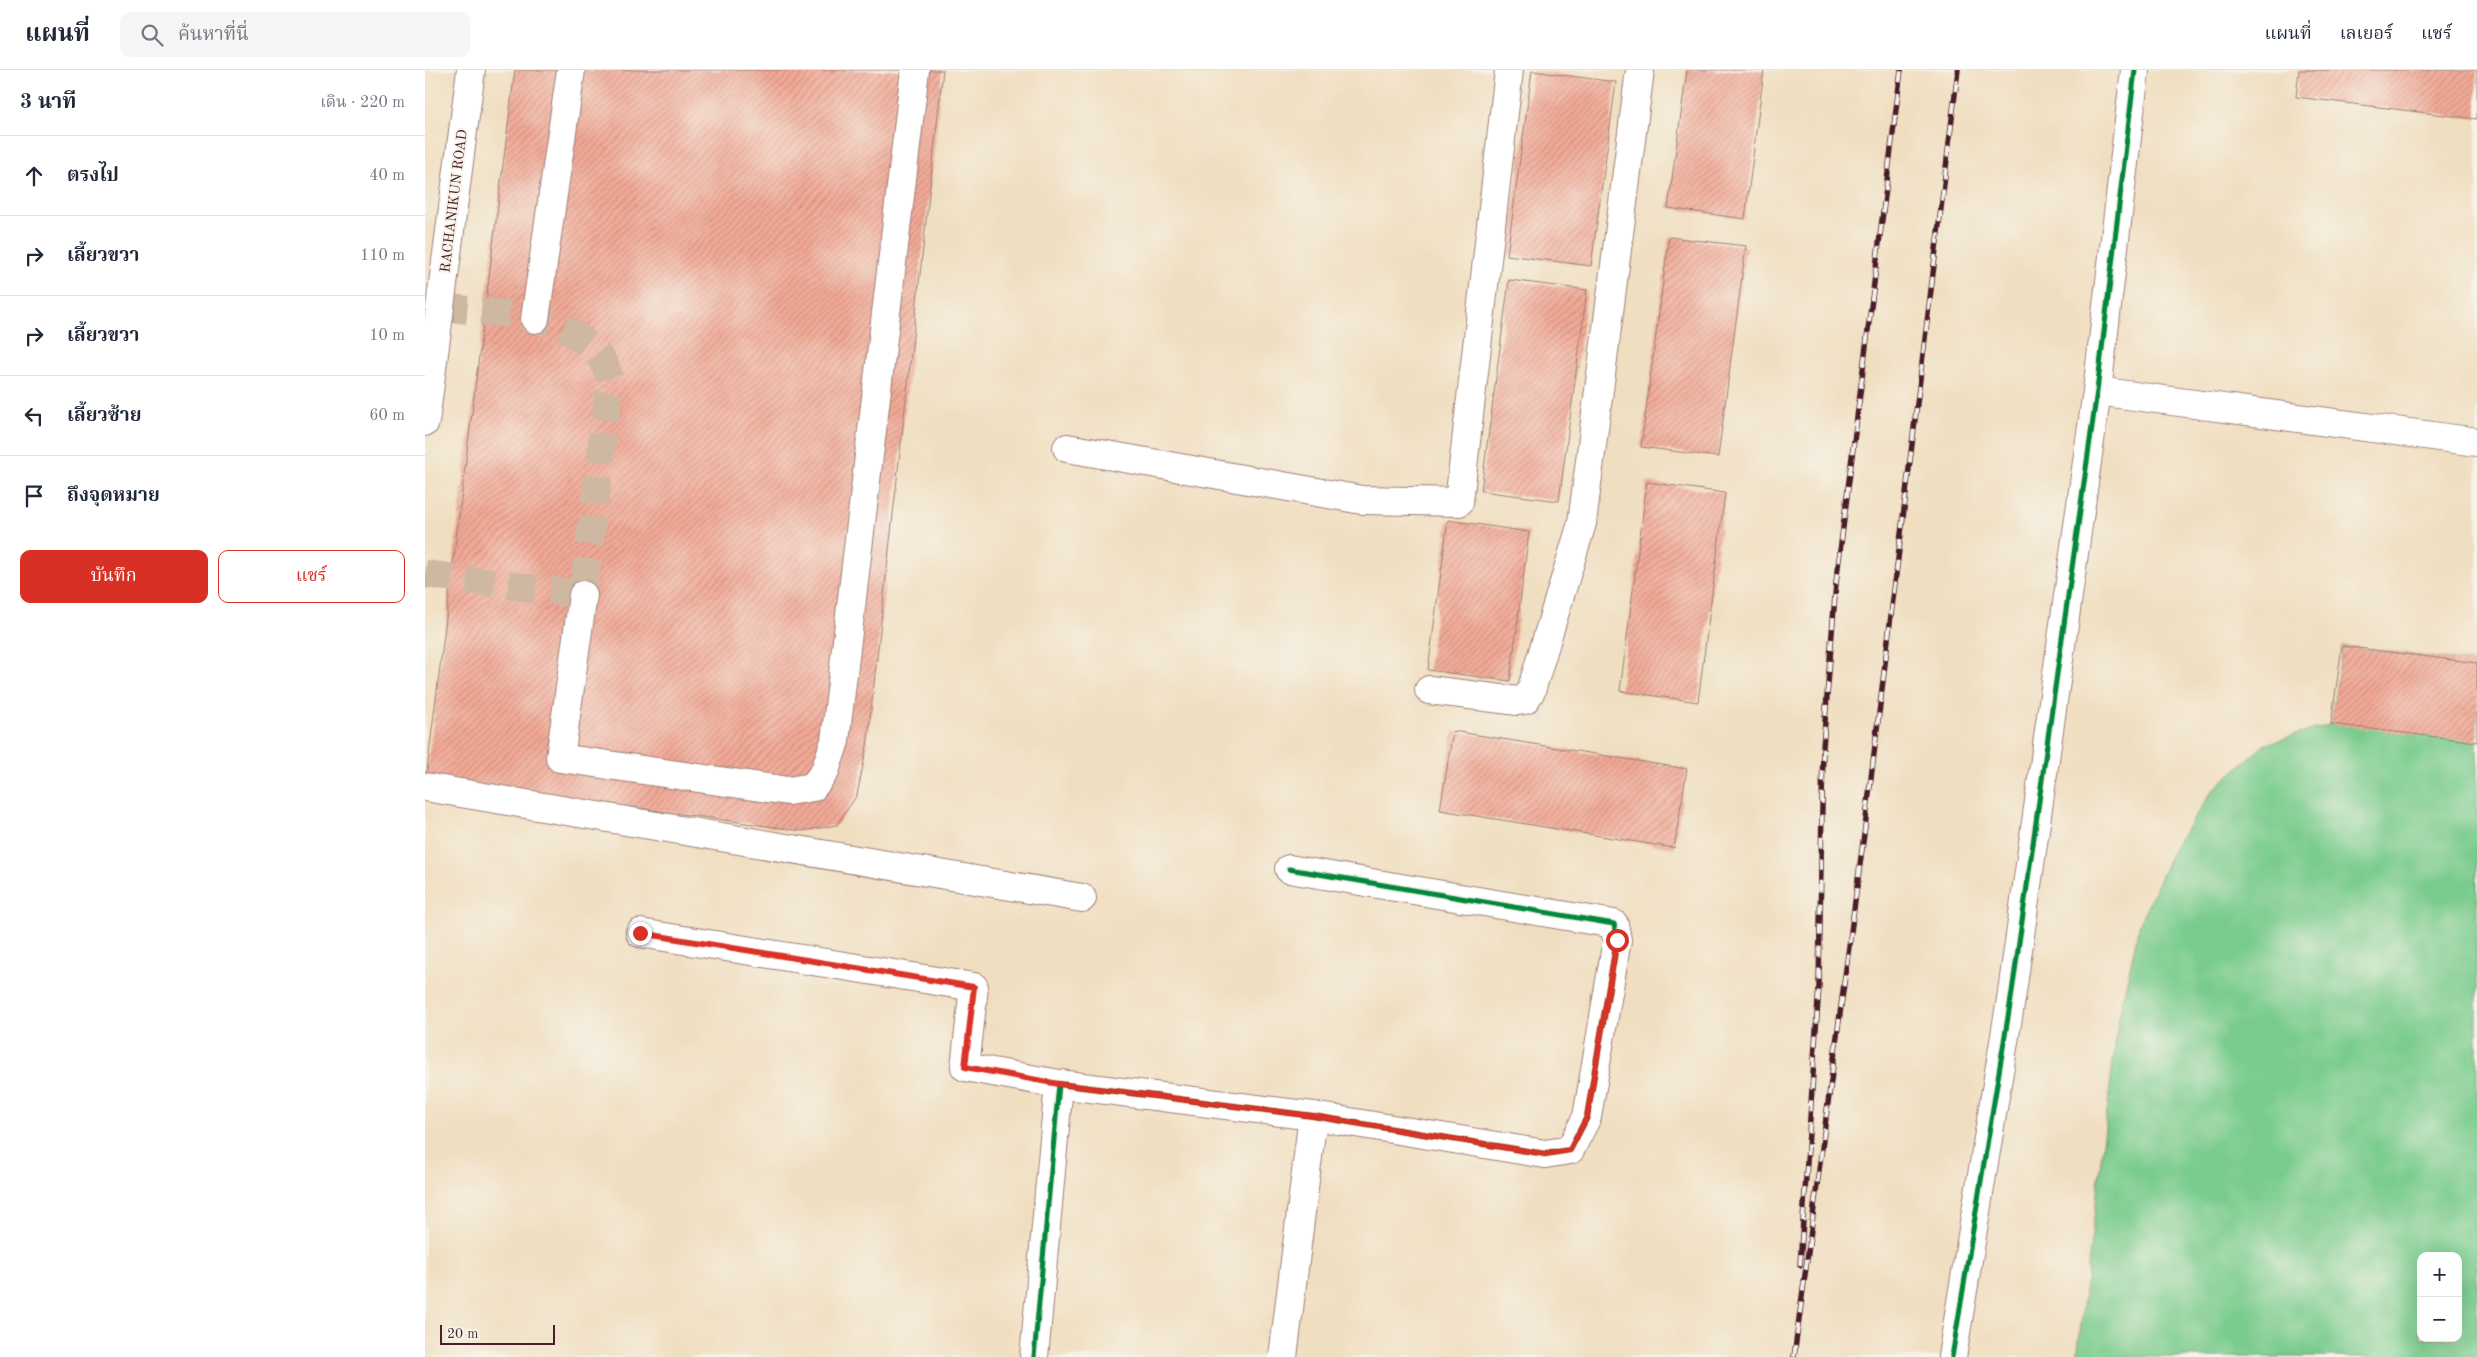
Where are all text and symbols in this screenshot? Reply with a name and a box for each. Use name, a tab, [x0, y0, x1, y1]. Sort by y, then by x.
search box	[120, 12, 470, 57]
icon: search	[138, 21, 166, 49]
text: แผนที่	[25, 23, 90, 47]
text: แผนที่	[2264, 25, 2312, 43]
text: เลเยอร์	[2340, 25, 2393, 43]
text: แชร์	[2421, 25, 2452, 43]
text: ค้นหาที่นี่	[178, 26, 249, 45]
text: 3 นาที	[20, 92, 76, 113]
text: เดิน · 220 m	[320, 95, 405, 111]
street label: RACHANIKUN ROAD	[438, 128, 470, 273]
icon: ahead	[20, 162, 48, 190]
text: ตรงไป	[67, 167, 119, 186]
text: 40 m	[369, 168, 405, 184]
icon: right	[20, 242, 48, 270]
text: เลี้ยวขวา	[67, 247, 139, 266]
text: 110 m	[360, 248, 405, 264]
icon: right	[20, 322, 48, 350]
text: เลี้ยวขวา	[67, 327, 139, 346]
text: 10 m	[369, 328, 405, 344]
icon: left	[20, 402, 48, 430]
text: เลี้ยวซ้าย	[67, 407, 141, 426]
text: 60 m	[369, 408, 405, 424]
icon: arrive	[20, 482, 48, 510]
text: ถึงจุดหมาย	[67, 487, 160, 506]
button: บันทึก	[20, 550, 208, 603]
button: แชร์	[218, 550, 405, 603]
route end	[629, 922, 652, 945]
route start	[1606, 929, 1629, 952]
map controls	[2417, 1252, 2462, 1342]
button: +	[2417, 1252, 2462, 1297]
button: −	[2417, 1297, 2462, 1342]
scale bar	[440, 1322, 555, 1345]
text: 20 m	[447, 1327, 478, 1341]

